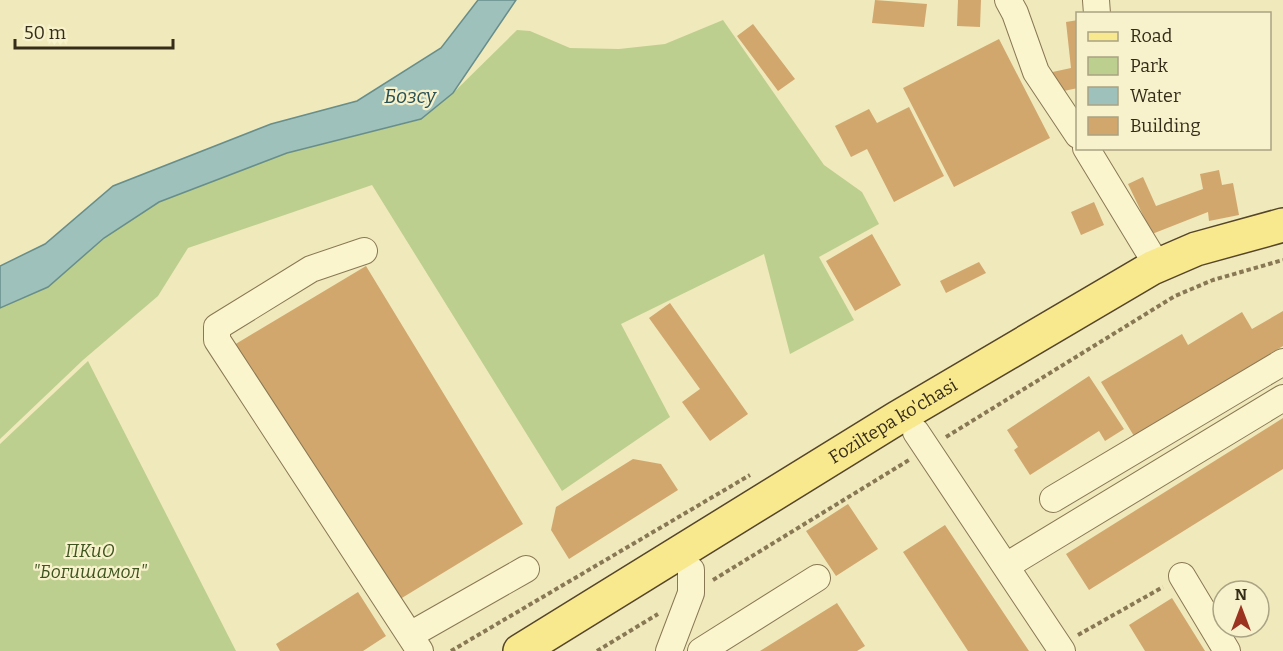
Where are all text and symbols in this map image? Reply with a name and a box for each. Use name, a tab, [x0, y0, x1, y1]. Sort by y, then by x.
scale bar	[15, 12, 172, 50]
legend	[1076, 12, 1271, 150]
text: 50 m	[24, 22, 66, 44]
text: Road	[1130, 25, 1173, 47]
text: Park	[1130, 55, 1169, 77]
water label: Бозсу	[384, 84, 438, 108]
text: Water	[1130, 85, 1181, 107]
text: Building	[1130, 115, 1201, 137]
street label: Foziltepa ko'chasi	[825, 374, 961, 468]
park label: ПКиО "Богишамол"	[33, 540, 147, 583]
north arrow	[1211, 579, 1271, 639]
text: N	[1235, 585, 1247, 604]

